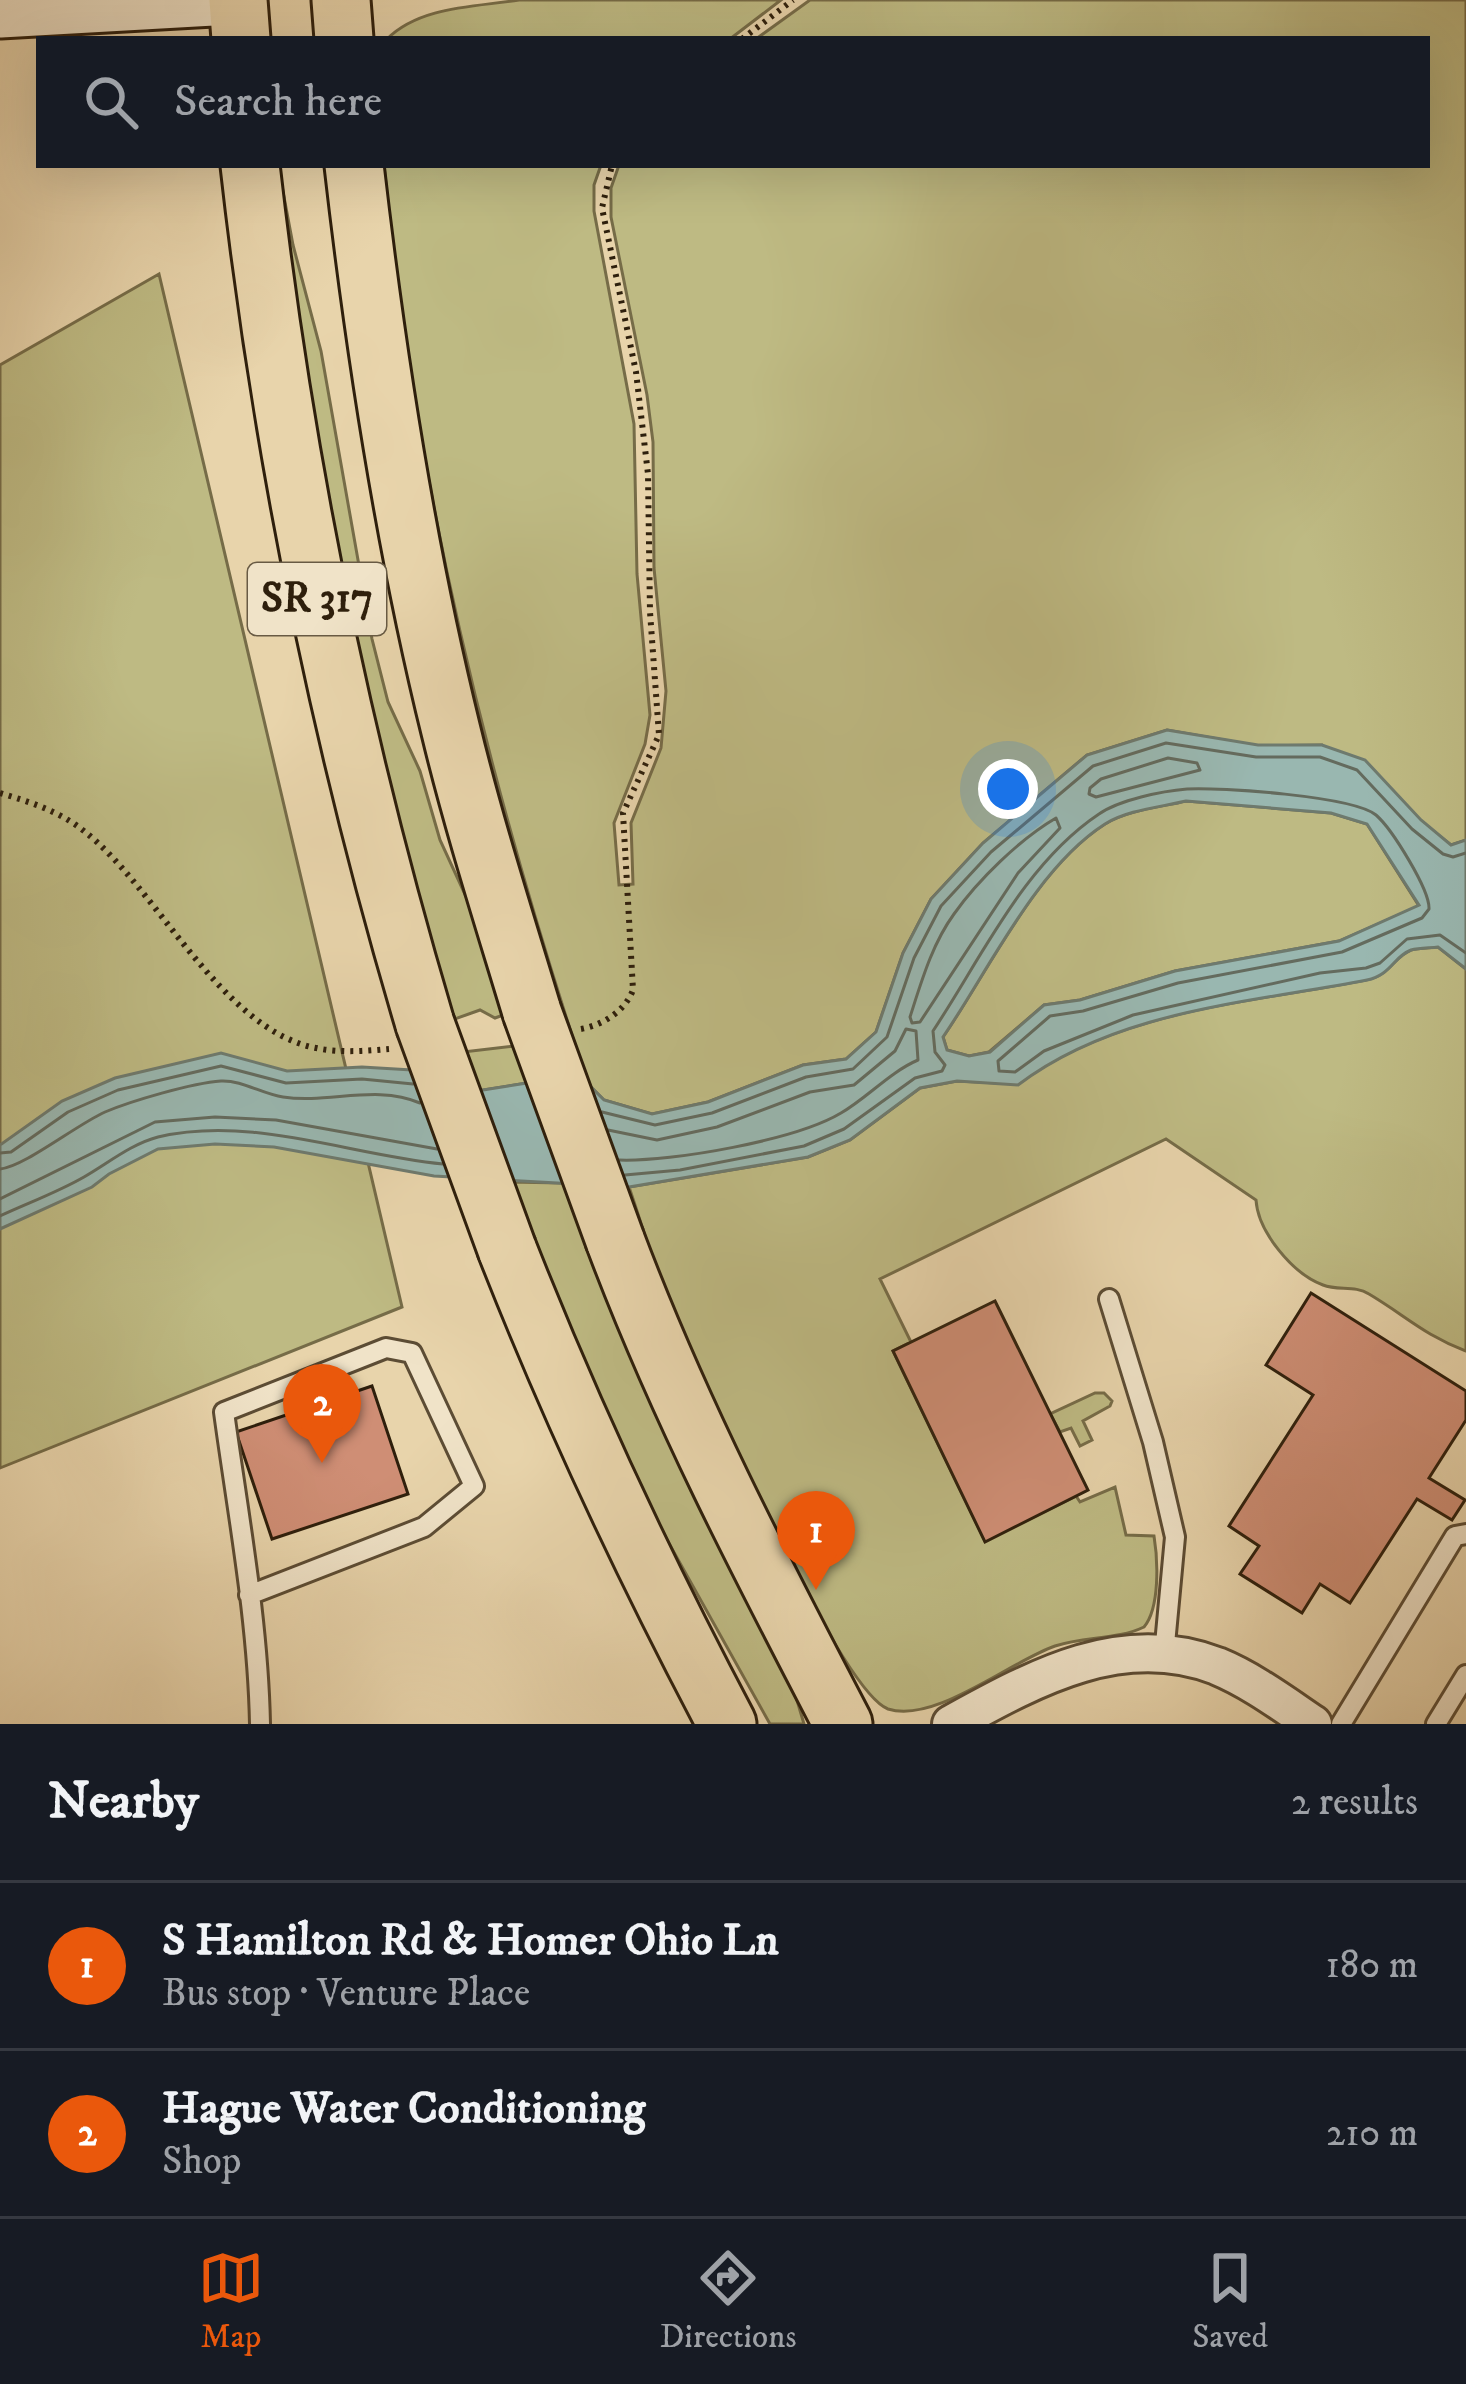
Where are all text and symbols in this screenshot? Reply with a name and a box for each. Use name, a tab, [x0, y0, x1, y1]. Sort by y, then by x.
search box	[36, 36, 1430, 168]
icon: search	[78, 69, 144, 135]
text: Search here	[174, 74, 382, 130]
road number: SR 317	[248, 563, 386, 635]
your location	[978, 759, 1038, 819]
pin: 2	[283, 1364, 361, 1463]
pin: 1	[777, 1491, 855, 1590]
text: Nearby	[48, 1770, 199, 1834]
text: 2 results	[1291, 1778, 1418, 1827]
text: S Hamilton Rd & Homer Ohio Ln	[162, 1913, 779, 1969]
text: 1	[80, 1941, 94, 1990]
text: 180 m	[1326, 1941, 1418, 1990]
text: Bus stop · Venture Place	[162, 1969, 530, 2018]
text: Hague Water Conditioning	[162, 2081, 645, 2137]
text: 2	[77, 2109, 97, 2158]
text: 210 m	[1326, 2109, 1418, 2158]
text: Shop	[162, 2137, 241, 2186]
tab: Map	[198, 2245, 264, 2358]
tab: Directions	[660, 2245, 796, 2358]
tab: Saved	[1192, 2245, 1268, 2358]

